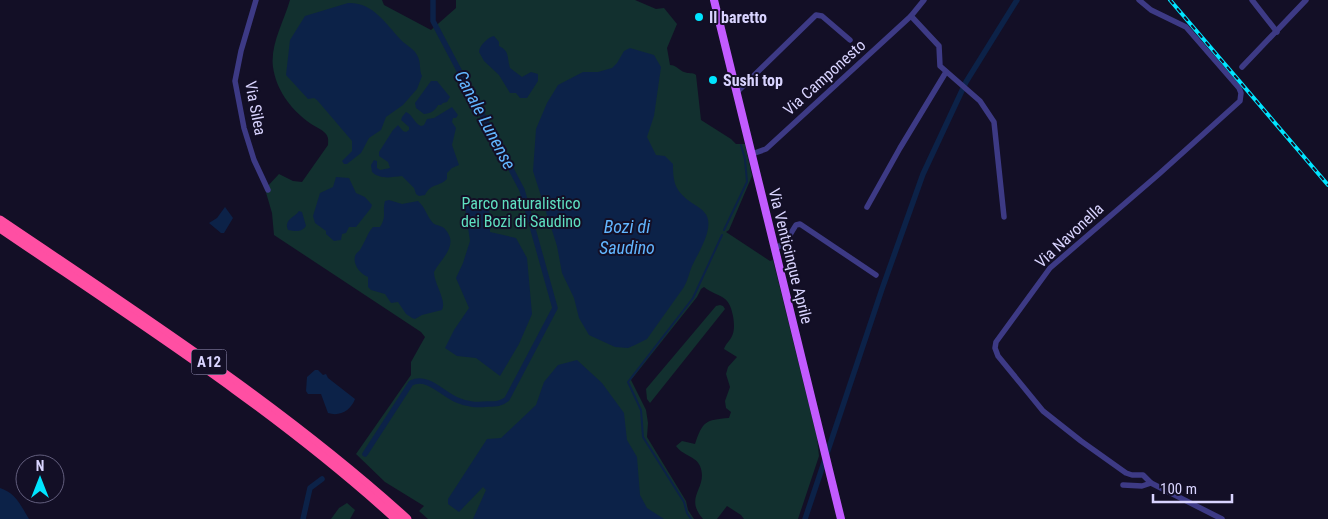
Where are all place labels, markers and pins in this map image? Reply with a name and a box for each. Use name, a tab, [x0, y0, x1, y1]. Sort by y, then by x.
place label: Il baretto	[709, 8, 767, 27]
marker: Il baretto	[693, 11, 705, 23]
place label: Sushi top	[723, 71, 783, 90]
marker: Sushi top	[707, 74, 719, 86]

